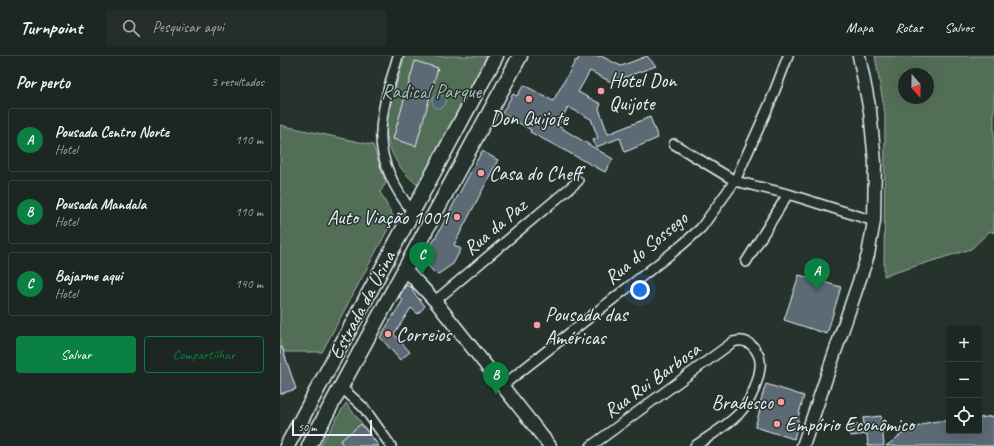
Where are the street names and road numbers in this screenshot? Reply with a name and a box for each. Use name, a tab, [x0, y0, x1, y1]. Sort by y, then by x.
street label: Rua da Paz	[458, 192, 533, 261]
street label: Rua do Sossego	[599, 205, 693, 290]
street label: Estrada da Usina	[323, 245, 402, 363]
street label: Rua Rui Barbosa	[599, 336, 706, 423]

